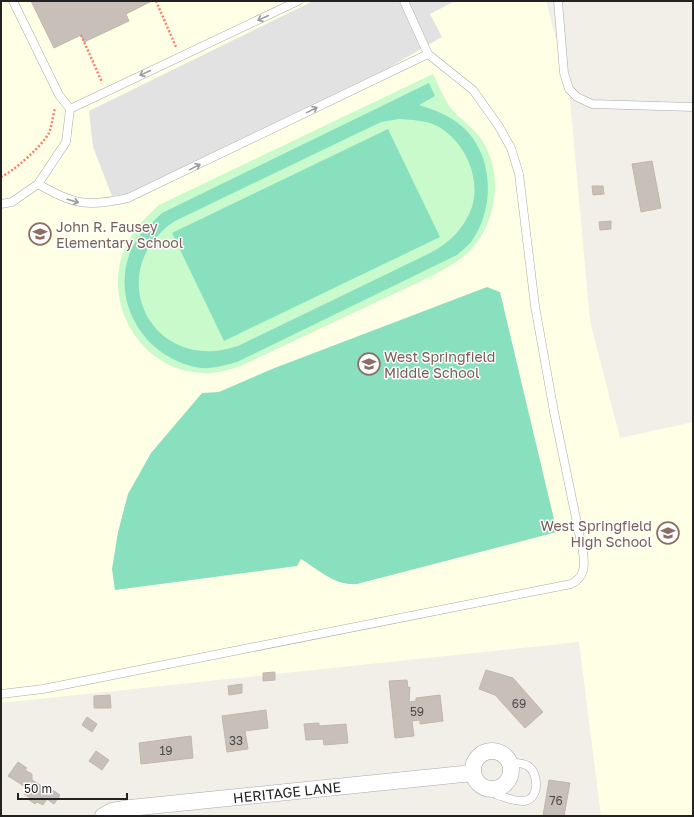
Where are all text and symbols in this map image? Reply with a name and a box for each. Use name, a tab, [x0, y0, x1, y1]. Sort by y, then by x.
one-way arrow	[257, 15, 269, 22]
one-way arrow	[140, 70, 152, 77]
one-way arrow	[306, 106, 318, 113]
one-way arrow	[189, 163, 201, 170]
one-way arrow	[66, 198, 79, 205]
place label: John R. Fausey Elementary School	[56, 218, 183, 251]
school or university icon: John R. Fausey Elementary School	[27, 221, 53, 247]
place label: West Springfield Middle School	[384, 348, 495, 381]
school or university icon: West Springfield Middle School	[356, 351, 382, 377]
place label: West Springfield High School	[541, 517, 652, 550]
school or university icon: West Springfield High School	[655, 520, 681, 546]
house number: 69	[512, 696, 526, 711]
house number: 59	[410, 704, 424, 719]
house number: 33	[229, 733, 243, 748]
house number: 19	[159, 743, 173, 758]
scale bar	[18, 775, 127, 801]
street label: HERITAGE LANE	[232, 778, 342, 806]
text: 50 m	[24, 781, 52, 796]
house number: 76	[549, 793, 563, 808]

